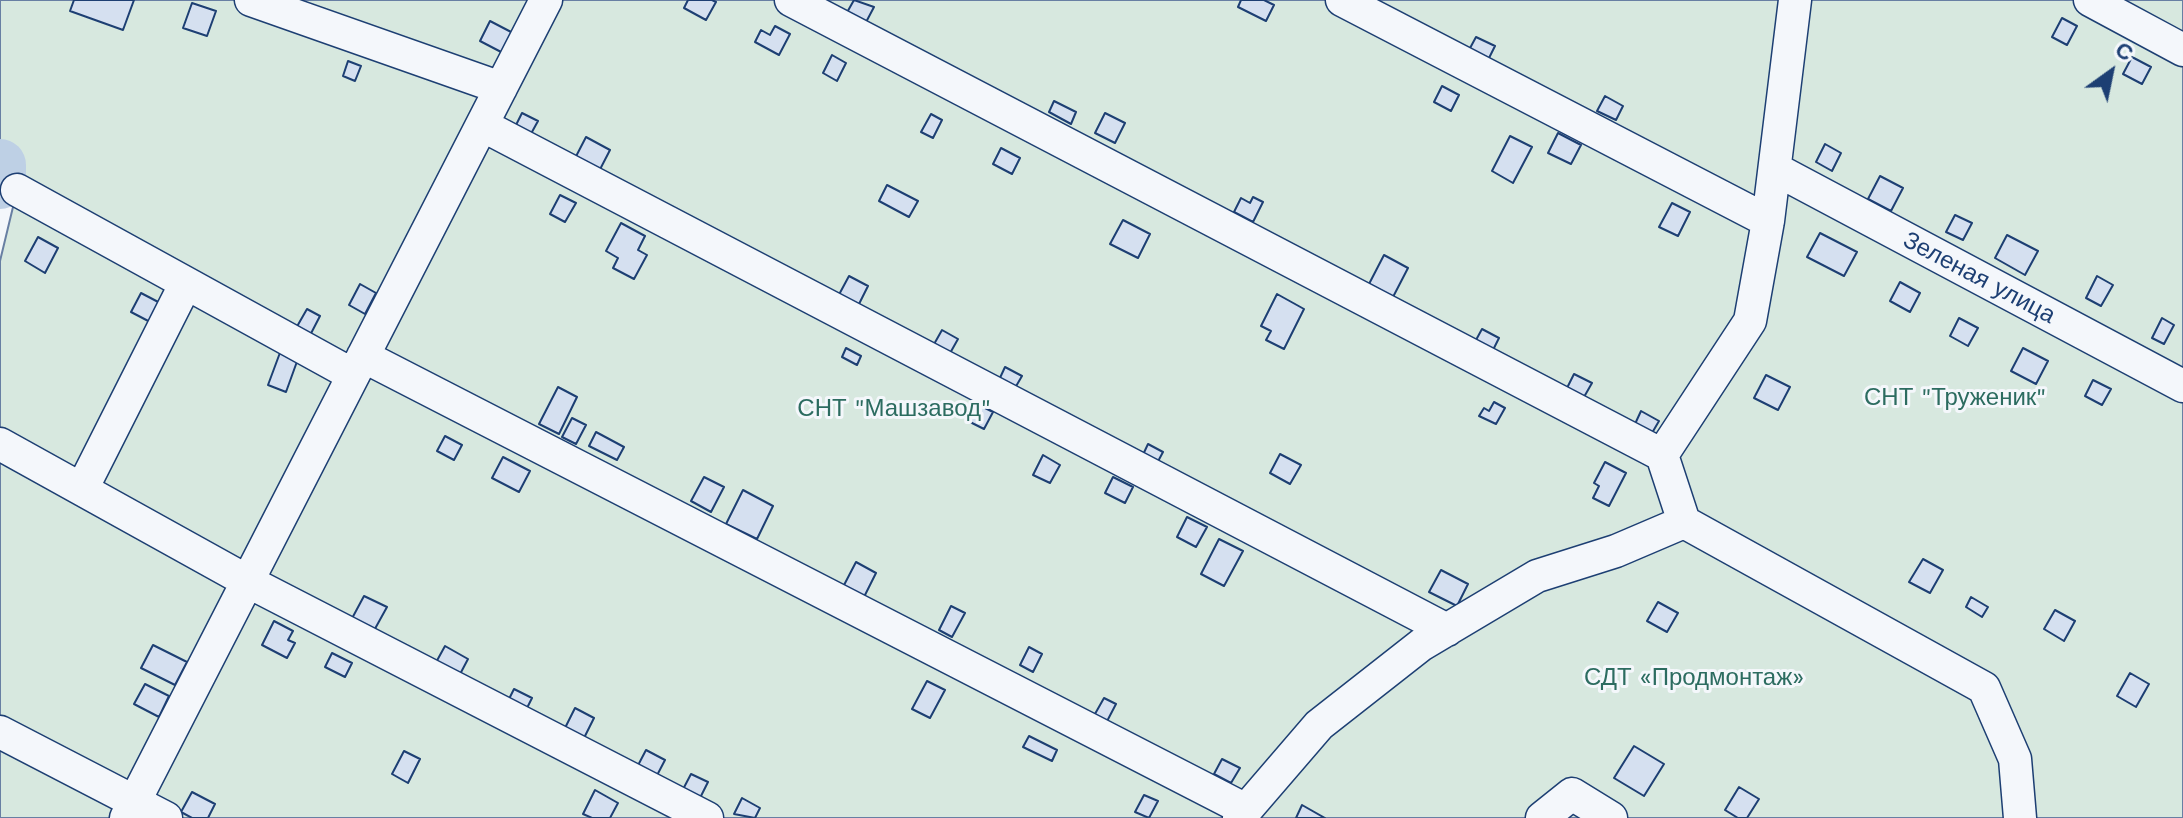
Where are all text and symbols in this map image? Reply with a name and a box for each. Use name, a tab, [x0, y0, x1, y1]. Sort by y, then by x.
north arrow	[2071, 32, 2151, 112]
text: С	[2111, 37, 2138, 66]
street label: Зеленая улица	[1898, 226, 2060, 330]
park label: СНТ "Труженик"	[1864, 384, 2046, 412]
park label: СНТ "Машзавод"	[797, 395, 991, 423]
park label: СДТ «Продмонтаж»	[1584, 664, 1804, 692]

